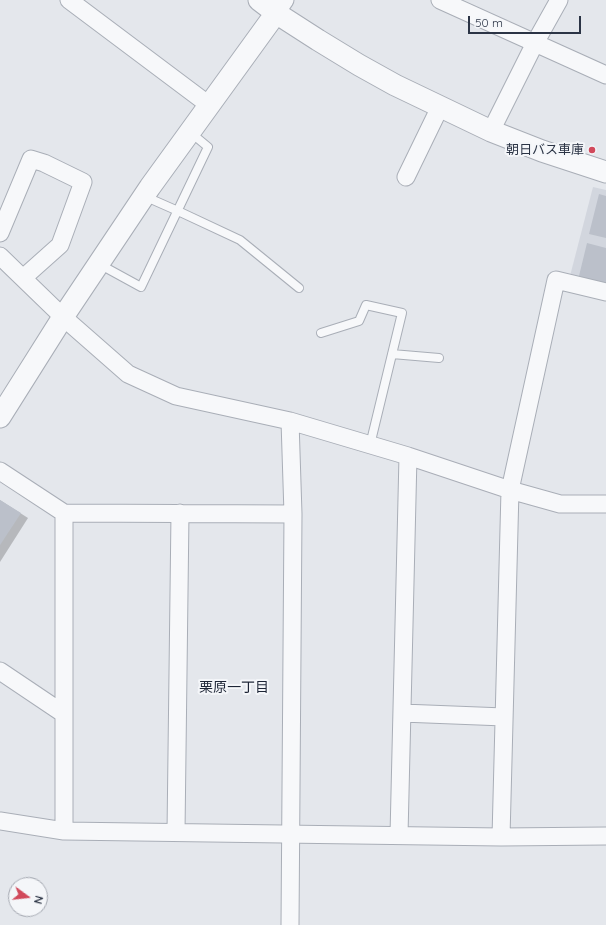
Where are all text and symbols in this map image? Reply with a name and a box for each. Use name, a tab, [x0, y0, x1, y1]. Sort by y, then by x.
scale bar	[470, 8, 583, 34]
text: 50 m	[475, 15, 503, 30]
place label: 朝日バス車庫	[506, 142, 584, 158]
marker: 朝日バス車庫	[587, 145, 597, 155]
district label: 栗原一丁目	[199, 680, 269, 696]
north arrow	[8, 877, 48, 917]
text: N	[31, 894, 46, 906]

